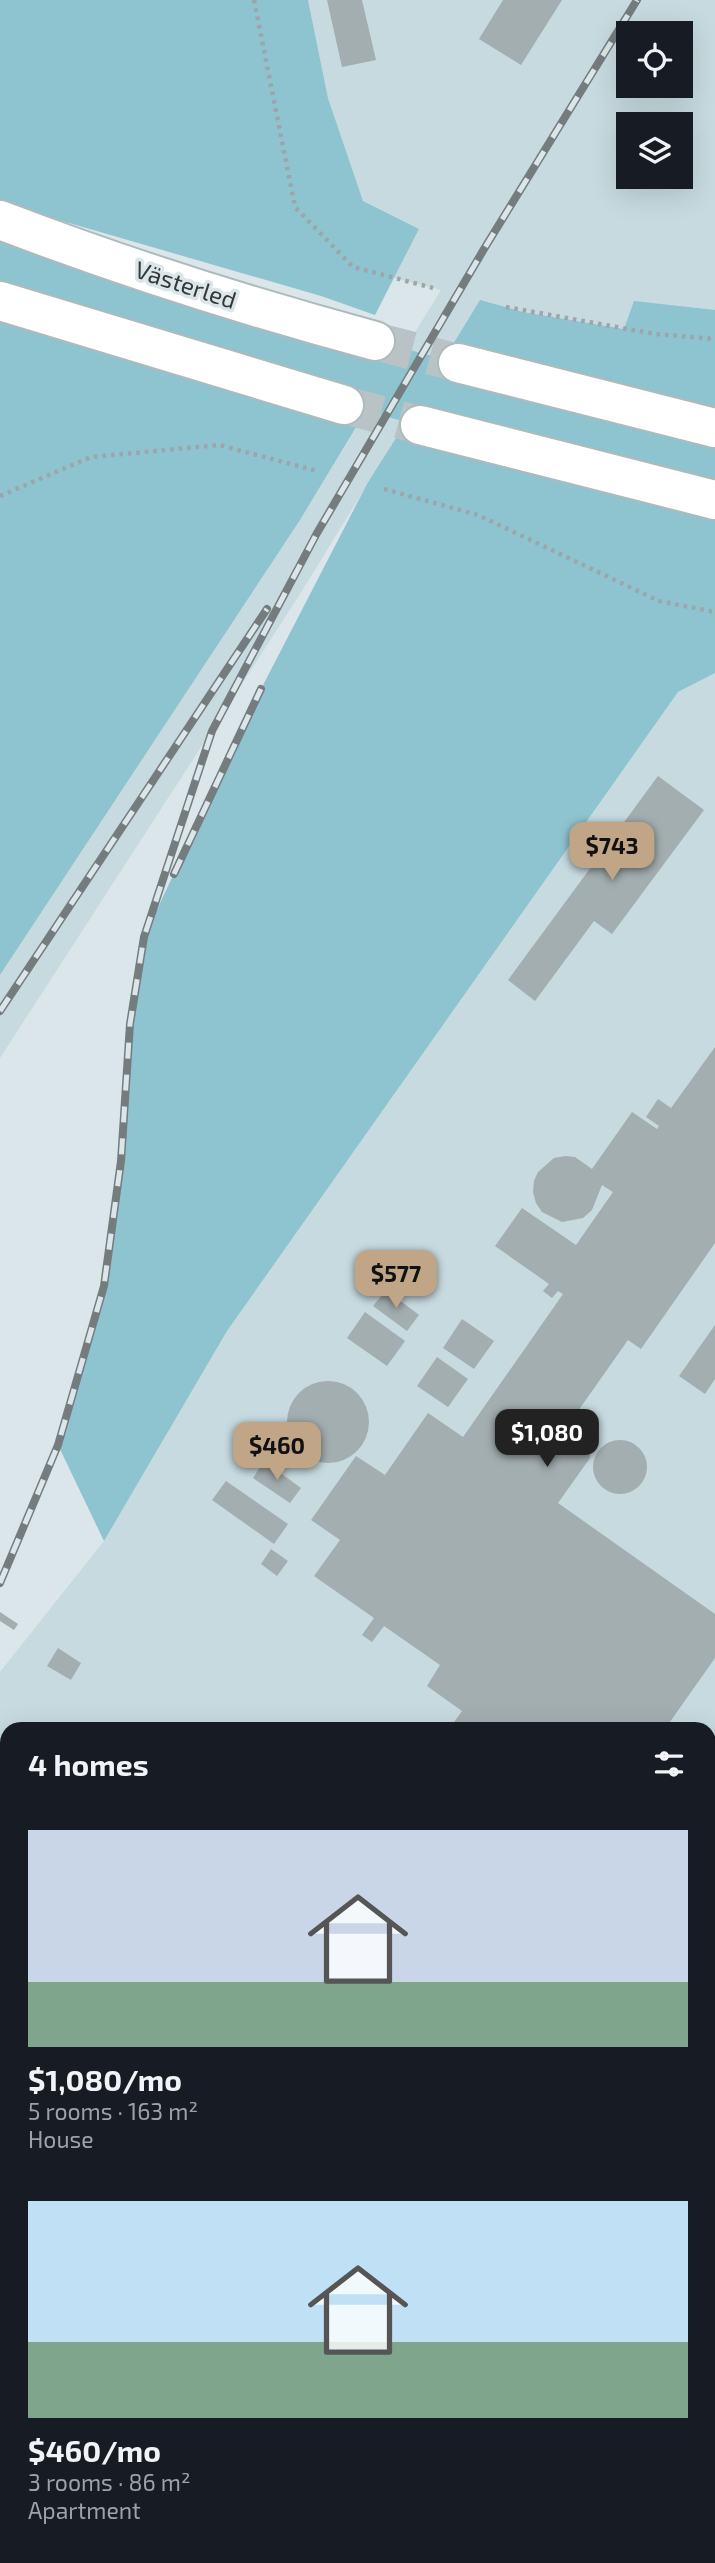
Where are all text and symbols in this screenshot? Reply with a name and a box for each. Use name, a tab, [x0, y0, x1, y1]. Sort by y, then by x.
map controls	[616, 21, 693, 189]
button: locate	[616, 21, 693, 98]
button: layers	[616, 112, 693, 189]
street label: Västerled	[132, 254, 240, 314]
pin: $743	[571, 822, 653, 882]
text: $743	[585, 831, 639, 859]
pin: $577	[355, 1250, 437, 1310]
text: $577	[371, 1259, 421, 1287]
pin: $1,080	[490, 1410, 604, 1469]
text: $1,080	[511, 1418, 583, 1446]
pin: $460	[236, 1422, 318, 1482]
text: $460	[249, 1431, 305, 1459]
icon: filters	[650, 1745, 688, 1783]
text: 4 homes	[28, 1746, 149, 1782]
icon: home	[295, 1876, 421, 2002]
text: $1,080/mo	[28, 2061, 182, 2097]
text: 5 rooms · 163 m²	[28, 2097, 198, 2125]
text: House	[28, 2125, 94, 2153]
icon: home	[295, 2247, 421, 2373]
text: $460/mo	[28, 2432, 161, 2468]
text: 3 rooms · 86 m²	[28, 2468, 190, 2496]
text: Apartment	[28, 2496, 141, 2524]

